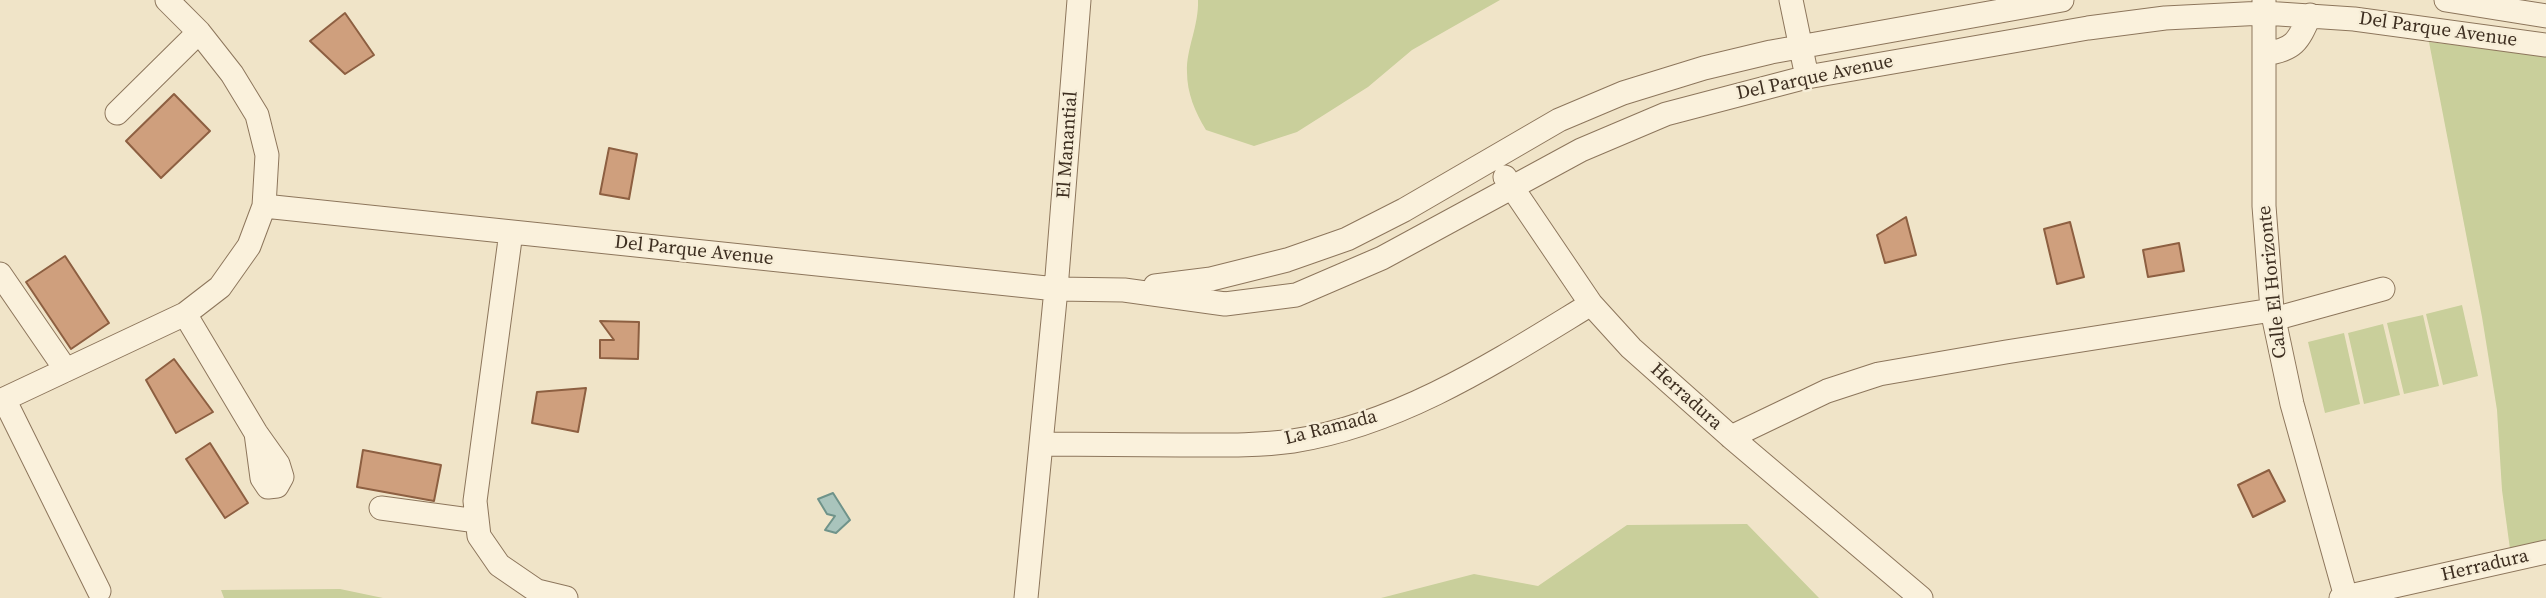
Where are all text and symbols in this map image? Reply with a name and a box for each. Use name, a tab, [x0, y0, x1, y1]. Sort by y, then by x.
street label: Del Parque Avenue	[2357, 8, 2519, 52]
street label: Del Parque Avenue	[1735, 50, 1895, 106]
street label: El Manantial	[1053, 91, 1083, 199]
street label: Calle El Horizonte	[2254, 204, 2292, 360]
street label: Del Parque Avenue	[613, 231, 775, 271]
street label: Herradura	[1645, 359, 1727, 435]
street label: La Ramada	[1282, 406, 1380, 450]
street label: Herradura	[2439, 545, 2531, 587]

